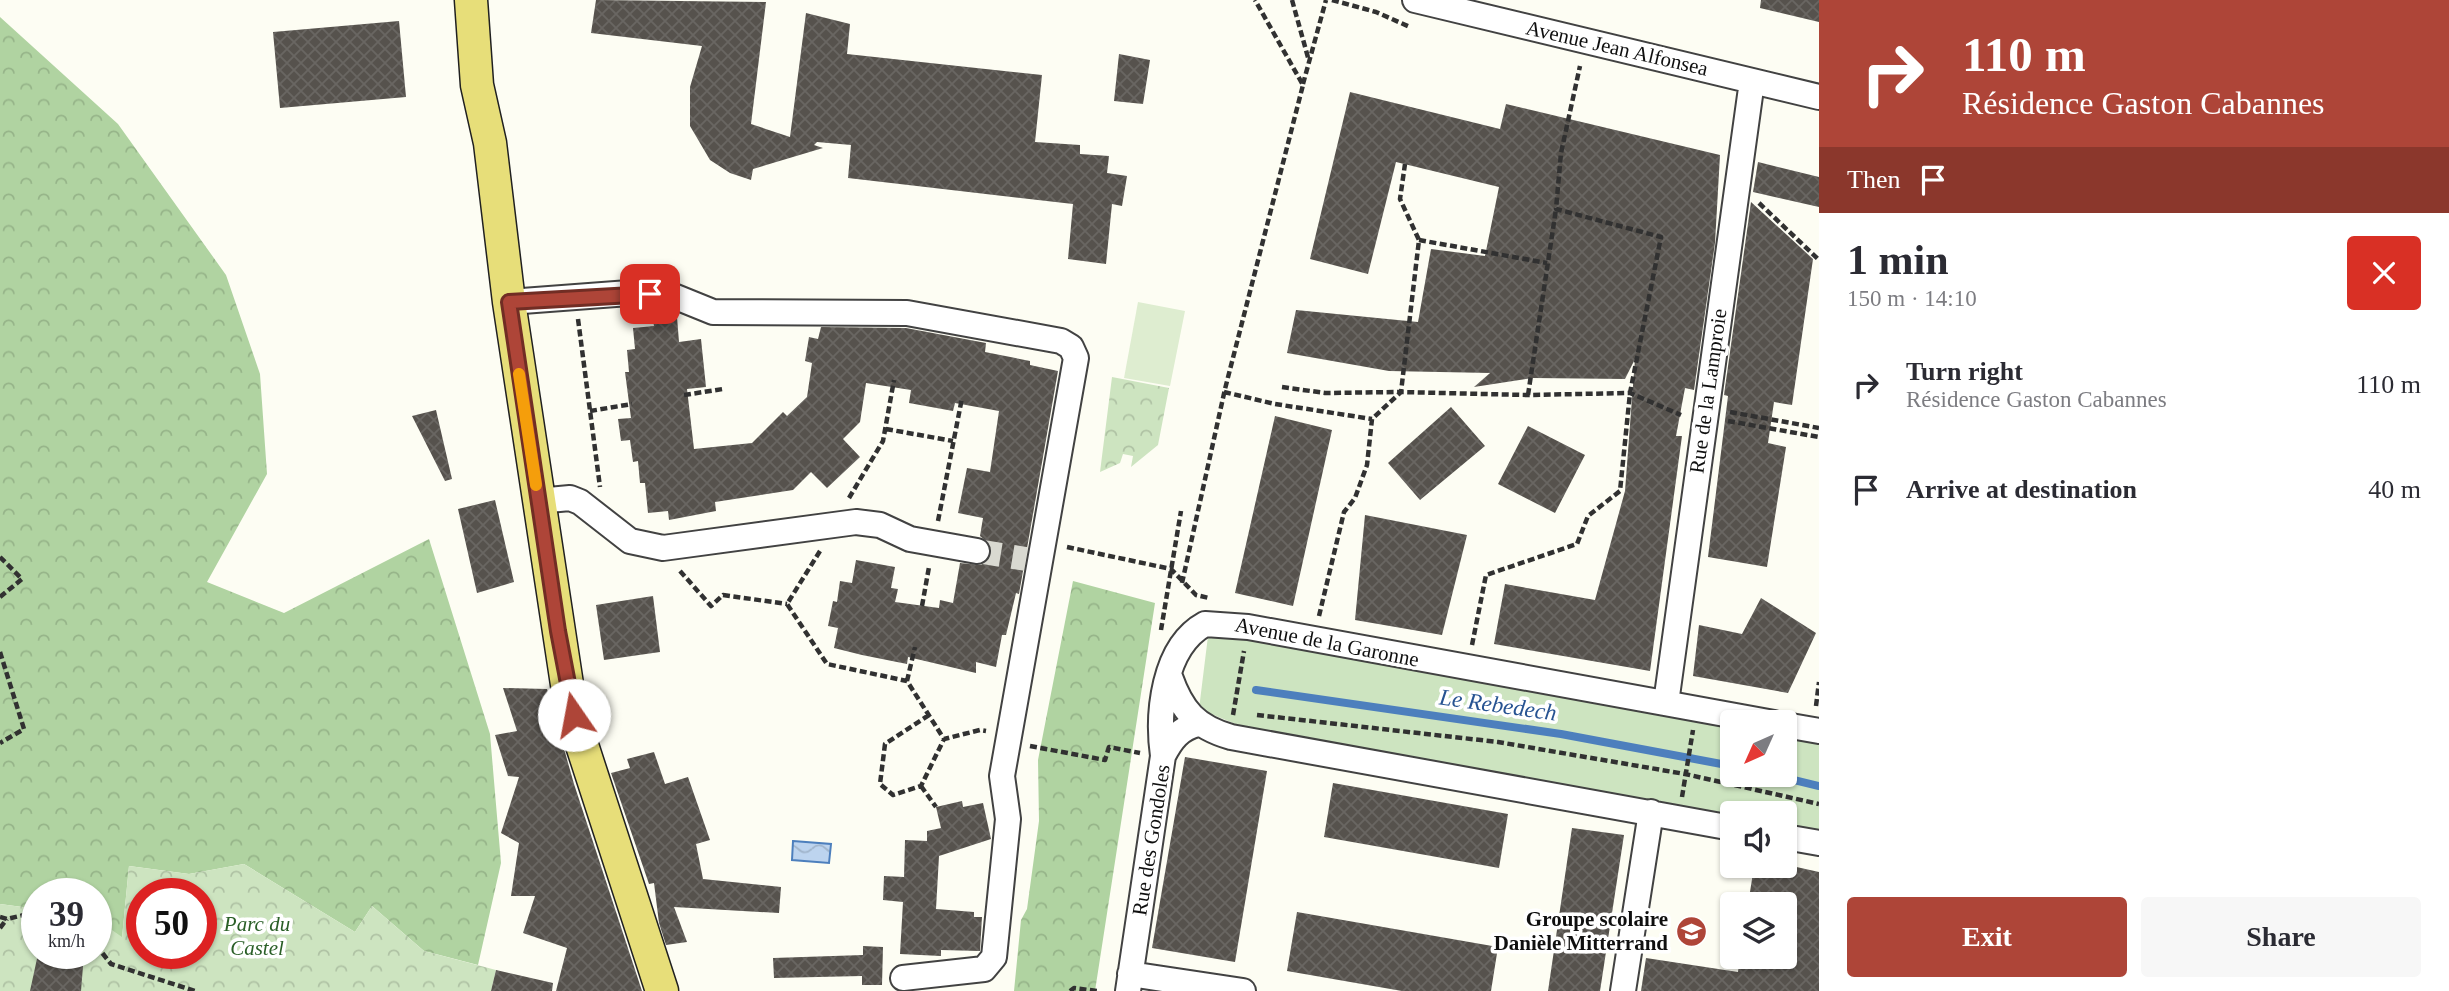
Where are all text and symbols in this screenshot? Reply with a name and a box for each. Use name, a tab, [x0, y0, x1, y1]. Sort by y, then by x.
street label: Avenue Jean Alfonsea	[1524, 15, 1711, 81]
text: 110 m	[1962, 27, 2086, 82]
icon: right	[1847, 28, 1938, 119]
text: Résidence Gaston Cabannes	[1962, 85, 2325, 121]
icon: arrive	[1914, 161, 1952, 199]
text: Then	[1847, 165, 1900, 194]
button: close	[2347, 236, 2421, 310]
text: 1 min	[1847, 237, 1949, 283]
pin	[620, 264, 680, 324]
icon: arrive	[631, 275, 669, 313]
text: 150 m · 14:10	[1847, 286, 1977, 311]
street label: Rue de la Lamproie	[1685, 307, 1731, 475]
text: Turn right	[1906, 357, 2023, 386]
icon: right	[1847, 366, 1885, 404]
text: 110 m	[2356, 370, 2421, 399]
text: Résidence Gaston Cabannes	[1906, 387, 2167, 412]
icon: arrive	[1847, 471, 1885, 509]
text: Arrive at destination	[1906, 475, 2137, 504]
text: 40 m	[2368, 475, 2421, 504]
street label: Avenue de la Garonne	[1233, 612, 1421, 672]
position arrow	[537, 678, 611, 752]
water label: Le Rebedech	[1437, 684, 1558, 726]
north arrow	[1720, 710, 1797, 788]
map controls	[1720, 710, 1797, 969]
street label: Rue des Gondoles	[1127, 763, 1175, 917]
button: sound	[1720, 801, 1797, 878]
speed limit sign: 50	[126, 878, 217, 969]
button: layers	[1720, 892, 1797, 969]
text: 39	[49, 895, 84, 934]
button: Exit	[1847, 897, 2127, 977]
button: Share	[2141, 897, 2421, 977]
place label: Groupe scolaire Danièle Mitterrand	[1494, 907, 1668, 955]
park label: Parc du Castel	[223, 912, 290, 960]
school or university icon: Groupe scolaire Danièle Mitterrand	[1674, 914, 1708, 948]
text: km/h	[48, 931, 85, 951]

